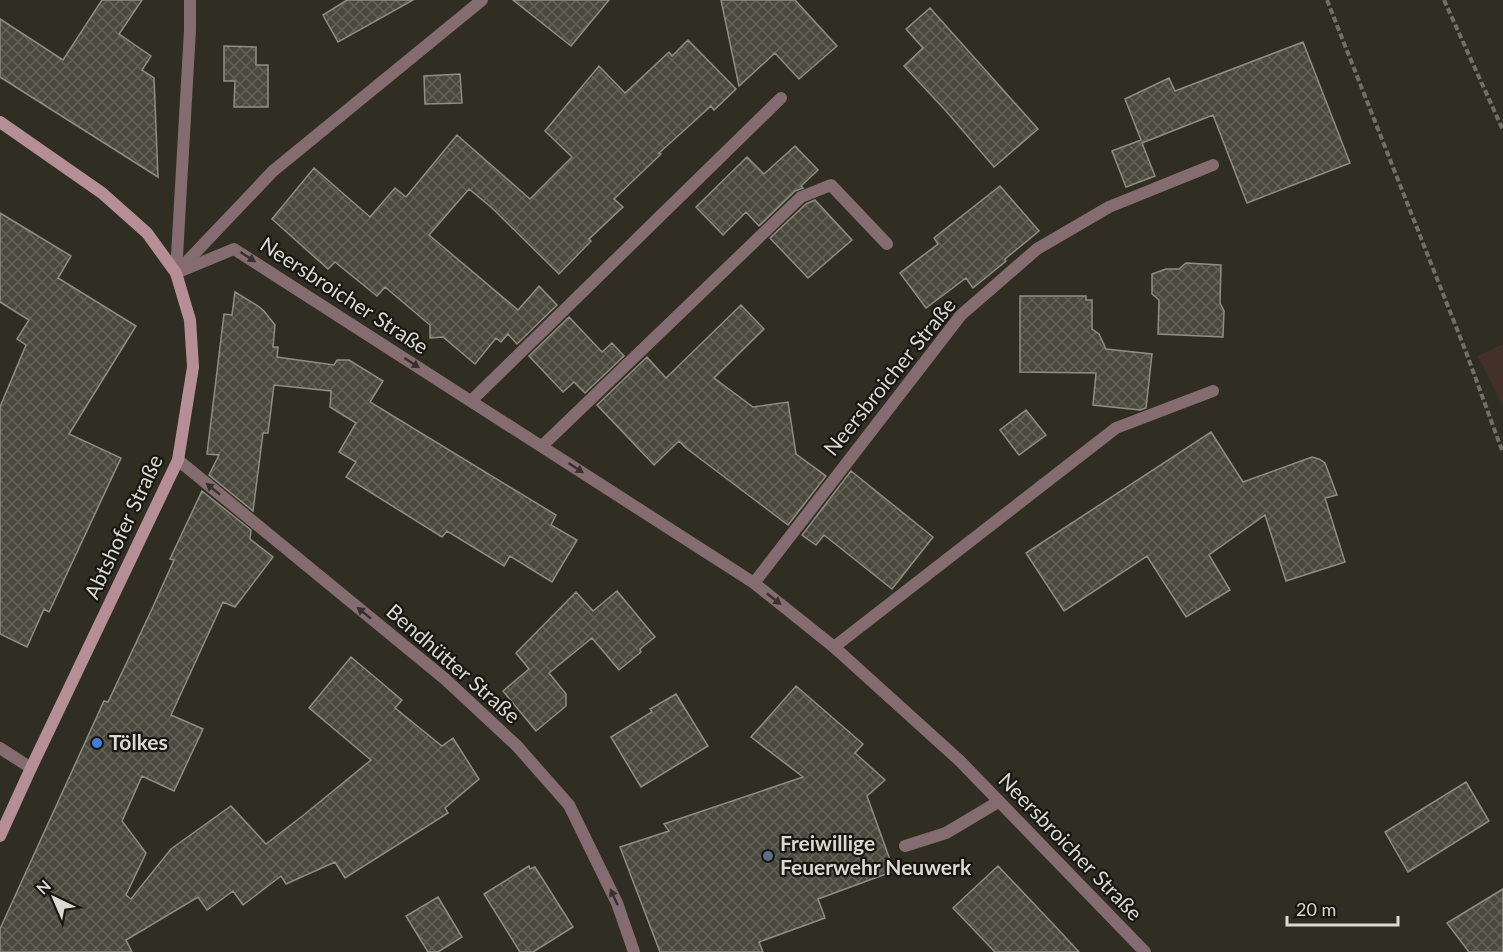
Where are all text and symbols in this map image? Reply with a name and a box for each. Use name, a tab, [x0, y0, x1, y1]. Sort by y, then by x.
street label: Neersbroicher Straße	[256, 231, 434, 358]
one-way arrow	[240, 252, 256, 263]
street label: Neersbroicher Straße	[818, 292, 960, 460]
one-way arrow	[404, 357, 420, 368]
street label: Abtshofer Straße	[78, 450, 167, 602]
one-way arrow	[568, 463, 584, 474]
one-way arrow	[206, 483, 221, 496]
one-way arrow	[766, 592, 782, 605]
street label: Bendhütter Straße	[382, 598, 526, 728]
one-way arrow	[357, 607, 372, 620]
place label: Tölkes	[109, 729, 168, 754]
marker: Tölkes	[90, 736, 104, 750]
street label: Neersbroicher Straße	[994, 767, 1148, 925]
place label: Freiwillige Feuerwehr Neuwerk	[780, 830, 972, 879]
marker: Freiwillige Feuerwehr Neuwerk	[761, 849, 775, 863]
north arrow	[24, 868, 84, 928]
text: N	[32, 876, 54, 898]
one-way arrow	[609, 888, 619, 906]
scale bar	[1287, 889, 1398, 927]
text: 20 m	[1296, 898, 1336, 920]

